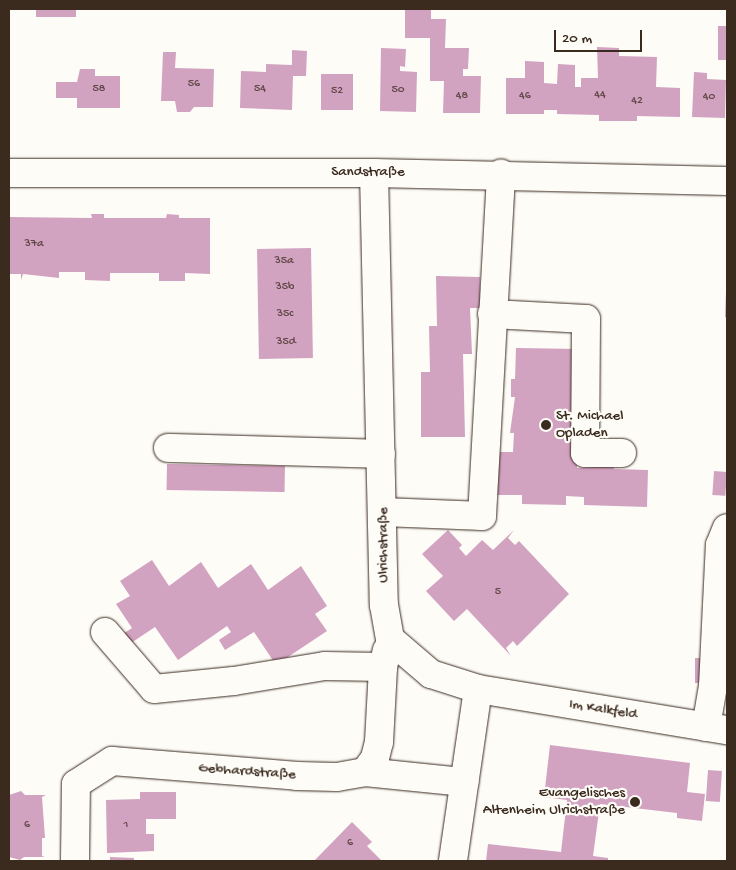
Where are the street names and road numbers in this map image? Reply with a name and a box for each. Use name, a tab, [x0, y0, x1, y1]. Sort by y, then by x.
street label: Sandstraße	[331, 164, 405, 182]
street label: Ulrichstraße	[375, 507, 393, 583]
street label: Im Kalkfeld	[568, 696, 638, 724]
street label: Gebhardstraße	[198, 760, 296, 784]

